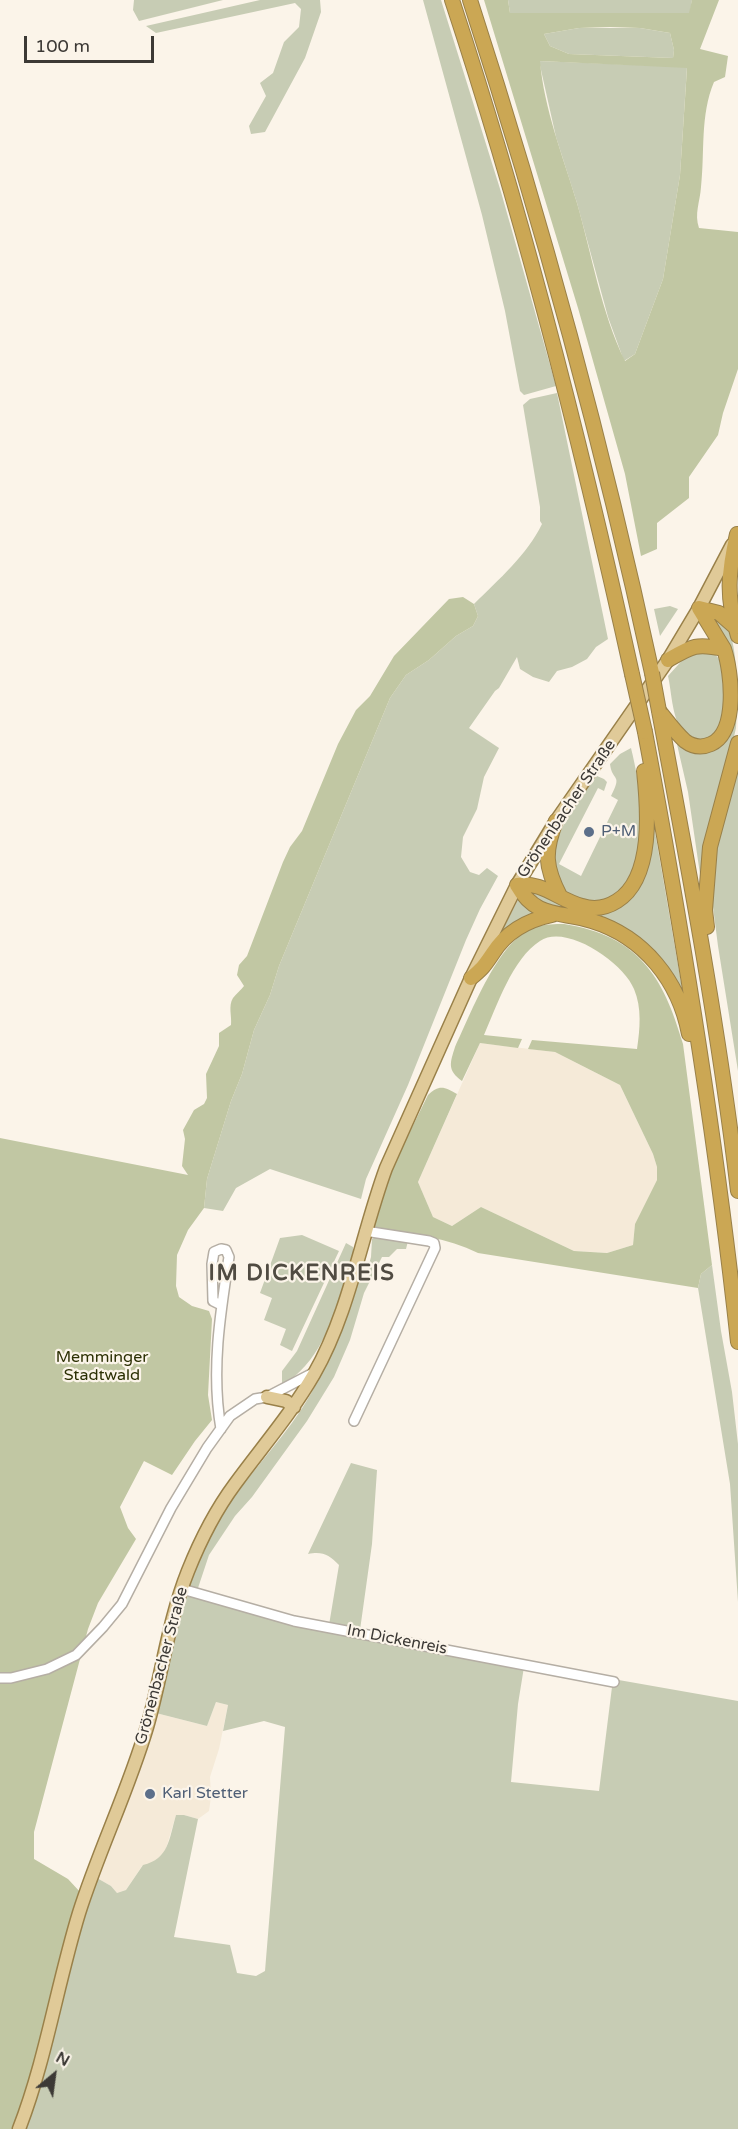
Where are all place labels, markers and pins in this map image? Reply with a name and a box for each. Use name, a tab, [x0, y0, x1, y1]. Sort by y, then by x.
place label: P+M	[601, 822, 636, 842]
marker: P+M	[582, 825, 596, 839]
place label: Karl Stetter	[162, 1784, 248, 1804]
marker: Karl Stetter	[143, 1787, 157, 1801]

